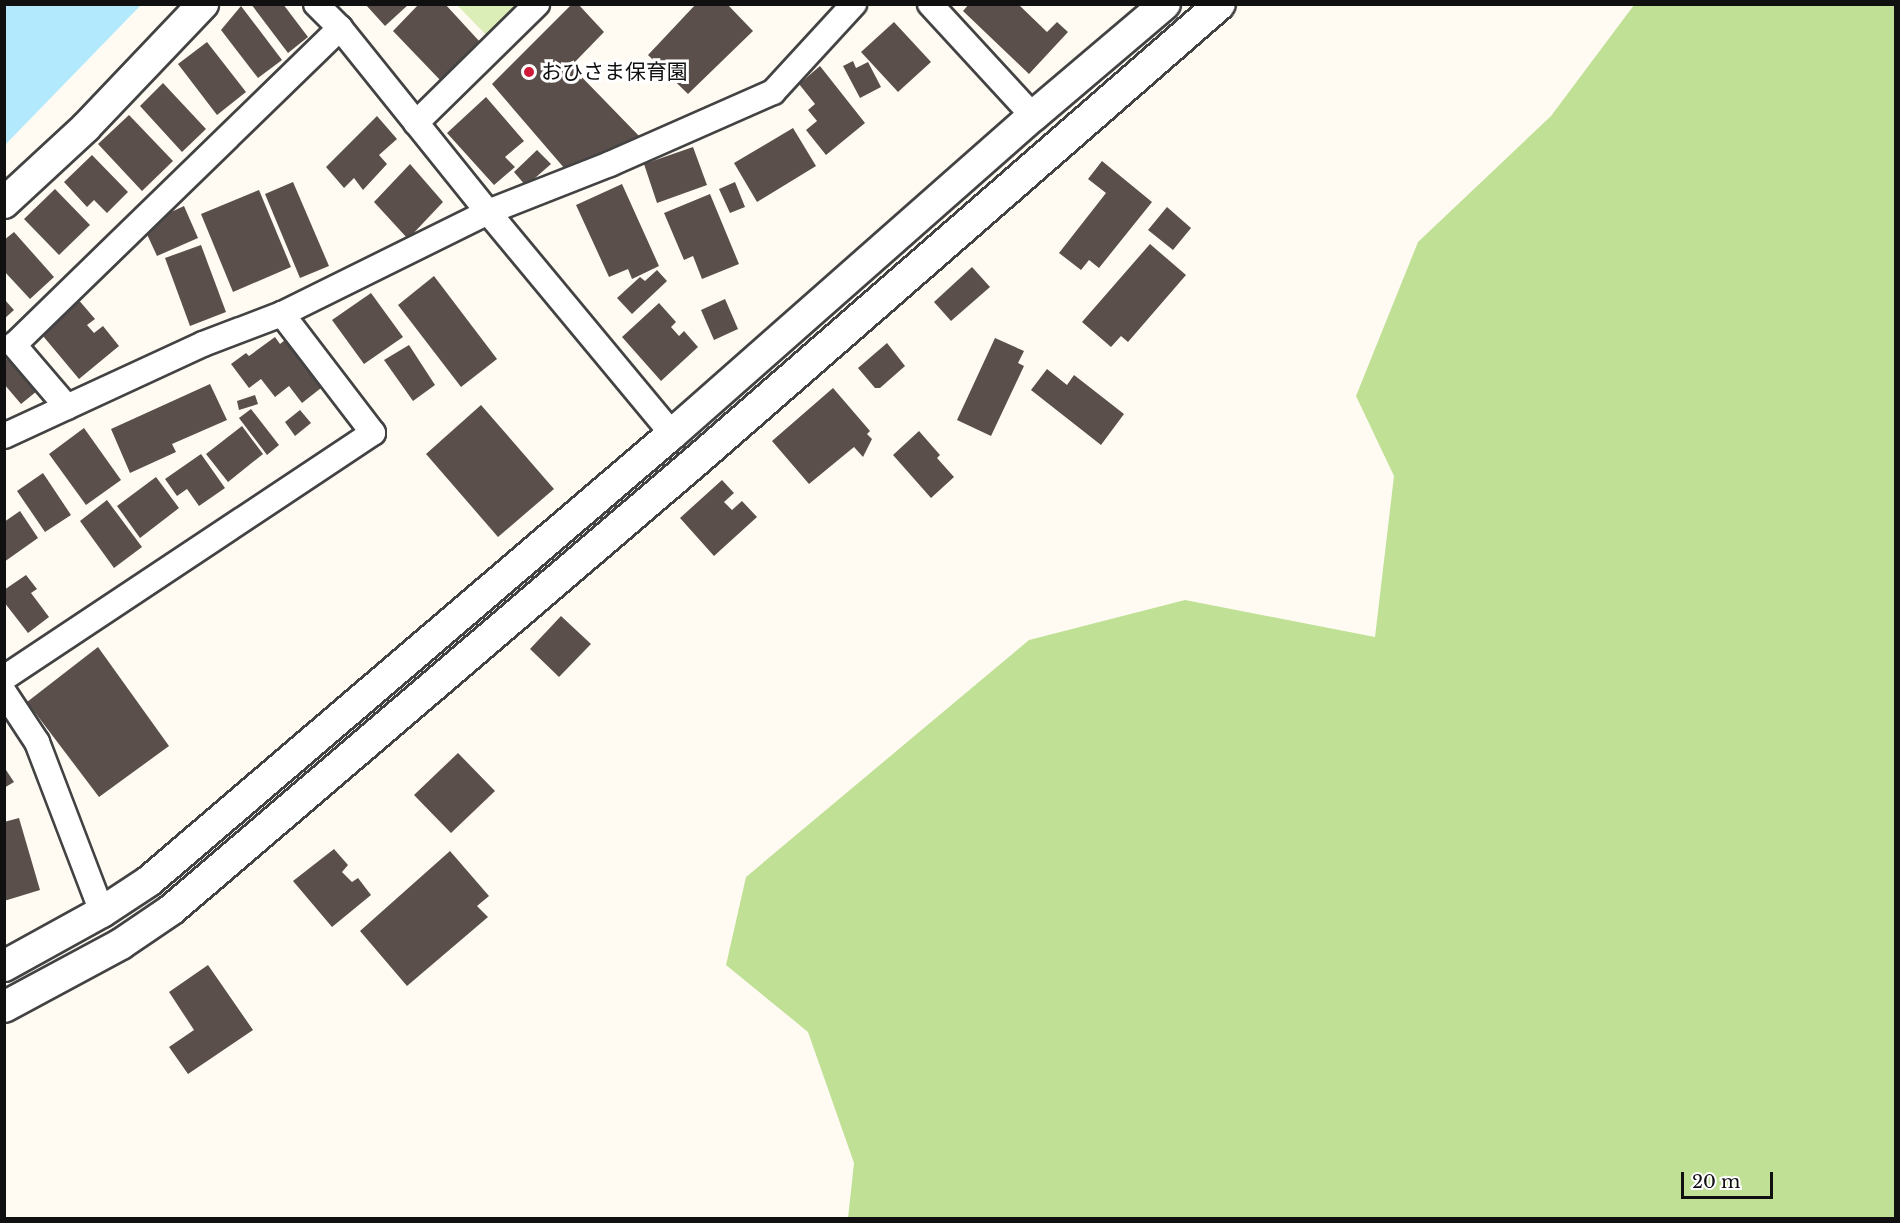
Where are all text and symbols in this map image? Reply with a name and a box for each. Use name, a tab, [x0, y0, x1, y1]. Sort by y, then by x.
place label: おひさま保育園	[541, 59, 688, 85]
marker: おひさま保育園	[522, 65, 536, 79]
scale bar	[1684, 1160, 1776, 1198]
text: 20 m	[1692, 1171, 1740, 1193]

